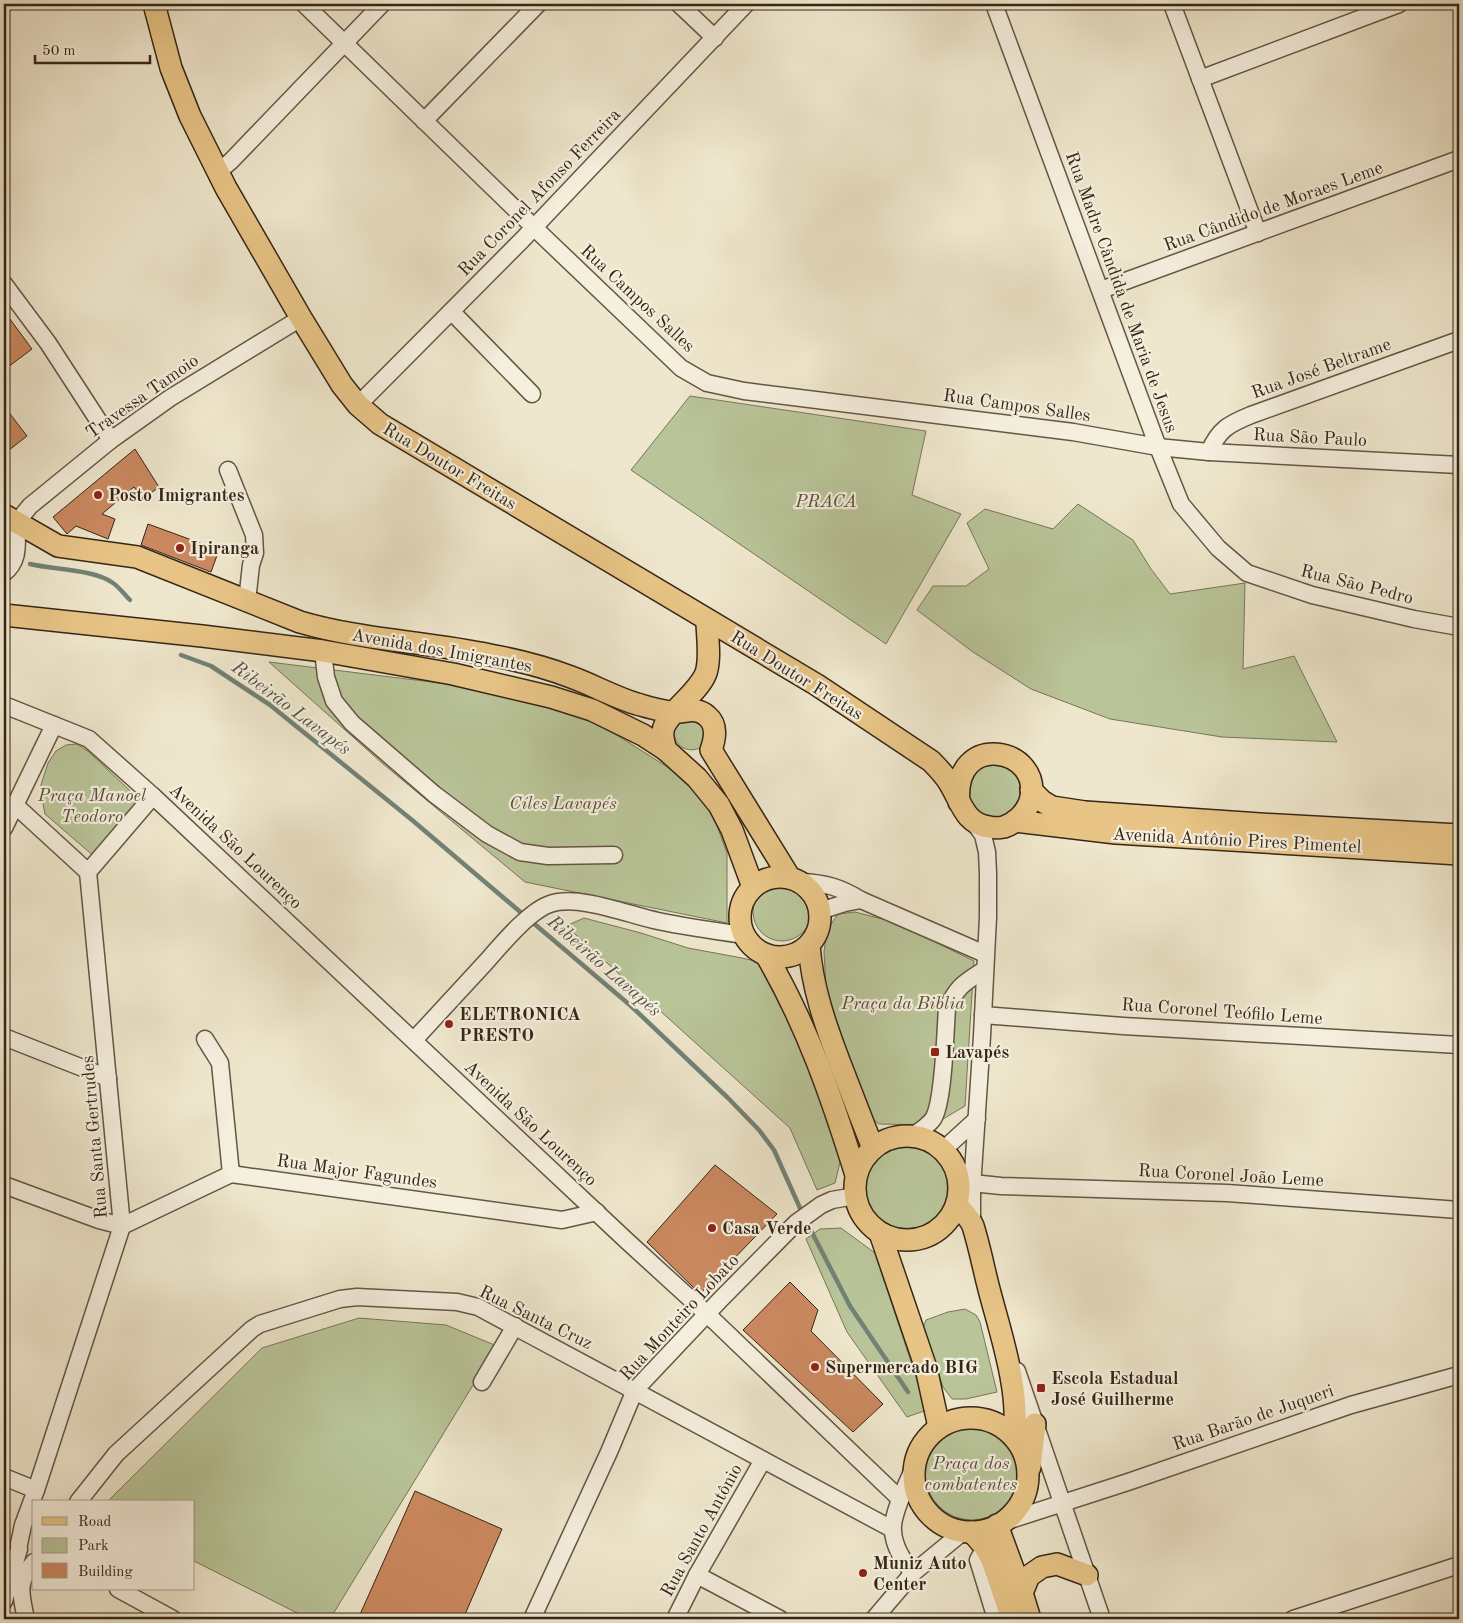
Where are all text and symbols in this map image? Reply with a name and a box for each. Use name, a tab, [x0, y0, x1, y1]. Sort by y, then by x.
scale bar	[35, 32, 150, 64]
text: 50 m	[42, 44, 76, 59]
street label: Rua Coronel Afonso Ferreira	[455, 105, 624, 280]
street label: Rua Madre Cândida de Maria de Jesus	[1062, 149, 1180, 435]
street label: Rua Cândido de Moraes Leme	[1161, 159, 1385, 255]
street label: Rua Campos Salles	[577, 241, 698, 356]
street label: Rua José Beltrame	[1249, 335, 1393, 403]
street label: Travessa Tamoio	[83, 351, 202, 442]
street label: Rua Campos Salles	[942, 387, 1092, 425]
street label: Rua Doutor Freitas	[380, 420, 520, 514]
street label: Rua São Paulo	[1252, 426, 1368, 450]
place label: Posto Imigrantes	[108, 487, 245, 505]
marker: Posto Imigrantes	[92, 489, 104, 501]
park label: PRACA	[794, 493, 857, 511]
place label: Ipiranga	[190, 540, 259, 558]
marker: Ipiranga	[174, 542, 186, 554]
street label: Rua São Pedro	[1298, 562, 1415, 608]
street label: Avenida dos Imigrantes	[350, 626, 534, 676]
street label: Rua Doutor Freitas	[727, 628, 866, 724]
water label: Ribeirão Lavapés	[227, 658, 354, 760]
street label: Avenida São Lourenço	[165, 781, 305, 913]
park label: Praça Manoel Teodoro	[37, 787, 147, 826]
park label: Cíles Lavapés	[509, 795, 617, 813]
street label: Avenida Antônio Pires Pimentel	[1112, 825, 1362, 857]
water label: Ribeirão Lavapés	[542, 912, 664, 1021]
park label: Praça da Biblia	[840, 995, 965, 1013]
street label: Rua Coronel Teófilo Leme	[1121, 996, 1323, 1028]
place label: ELETRONICA PRESTO	[459, 1006, 581, 1045]
marker: ELETRONICA PRESTO	[443, 1018, 455, 1030]
place label: Lavapés	[945, 1044, 1010, 1062]
marker: Lavapés	[929, 1046, 941, 1058]
street label: Rua Santa Gertrudes	[79, 1054, 111, 1219]
street label: Avenida São Lourenço	[460, 1058, 600, 1190]
street label: Rua Major Fagundes	[275, 1152, 438, 1192]
street label: Rua Coronel João Leme	[1138, 1162, 1324, 1190]
place label: Casa Verde	[722, 1220, 812, 1238]
marker: Casa Verde	[706, 1222, 718, 1234]
street label: Rua Monteiro Lobato	[617, 1251, 743, 1384]
street label: Rua Santa Cruz	[476, 1283, 595, 1353]
place label: Supermercado BIG	[825, 1359, 978, 1377]
marker: Supermercado BIG	[809, 1361, 821, 1373]
place label: Escola Estadual José Guilherme	[1051, 1370, 1179, 1409]
marker: Escola Estadual José Guilherme	[1035, 1382, 1047, 1394]
street label: Rua Barão de Juqueri	[1170, 1382, 1336, 1454]
park label: Praça dos combatentes	[925, 1455, 1018, 1494]
street label: Rua Santo Antônio	[658, 1461, 746, 1600]
legend	[32, 1500, 195, 1590]
text: Road	[78, 1515, 112, 1530]
text: Park	[78, 1539, 109, 1554]
place label: Muniz Auto Center	[873, 1555, 967, 1594]
text: Building	[78, 1565, 133, 1580]
marker: Muniz Auto Center	[857, 1567, 869, 1579]

